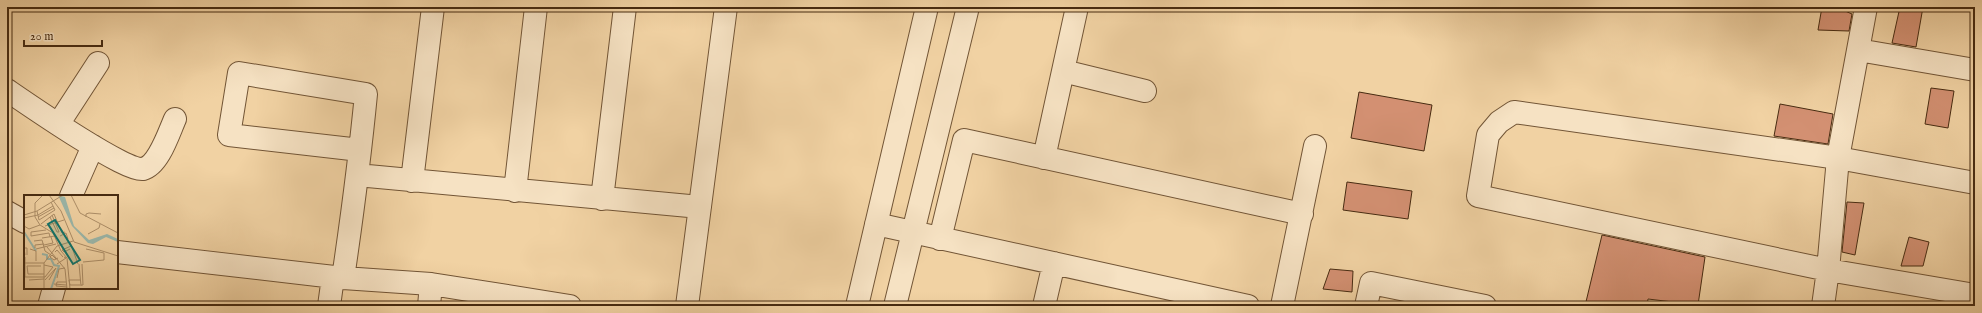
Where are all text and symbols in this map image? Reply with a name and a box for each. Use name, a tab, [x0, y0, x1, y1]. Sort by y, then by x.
scale bar	[24, 22, 102, 48]
text: 20 m	[30, 29, 53, 44]
inset map	[24, 195, 118, 289]

